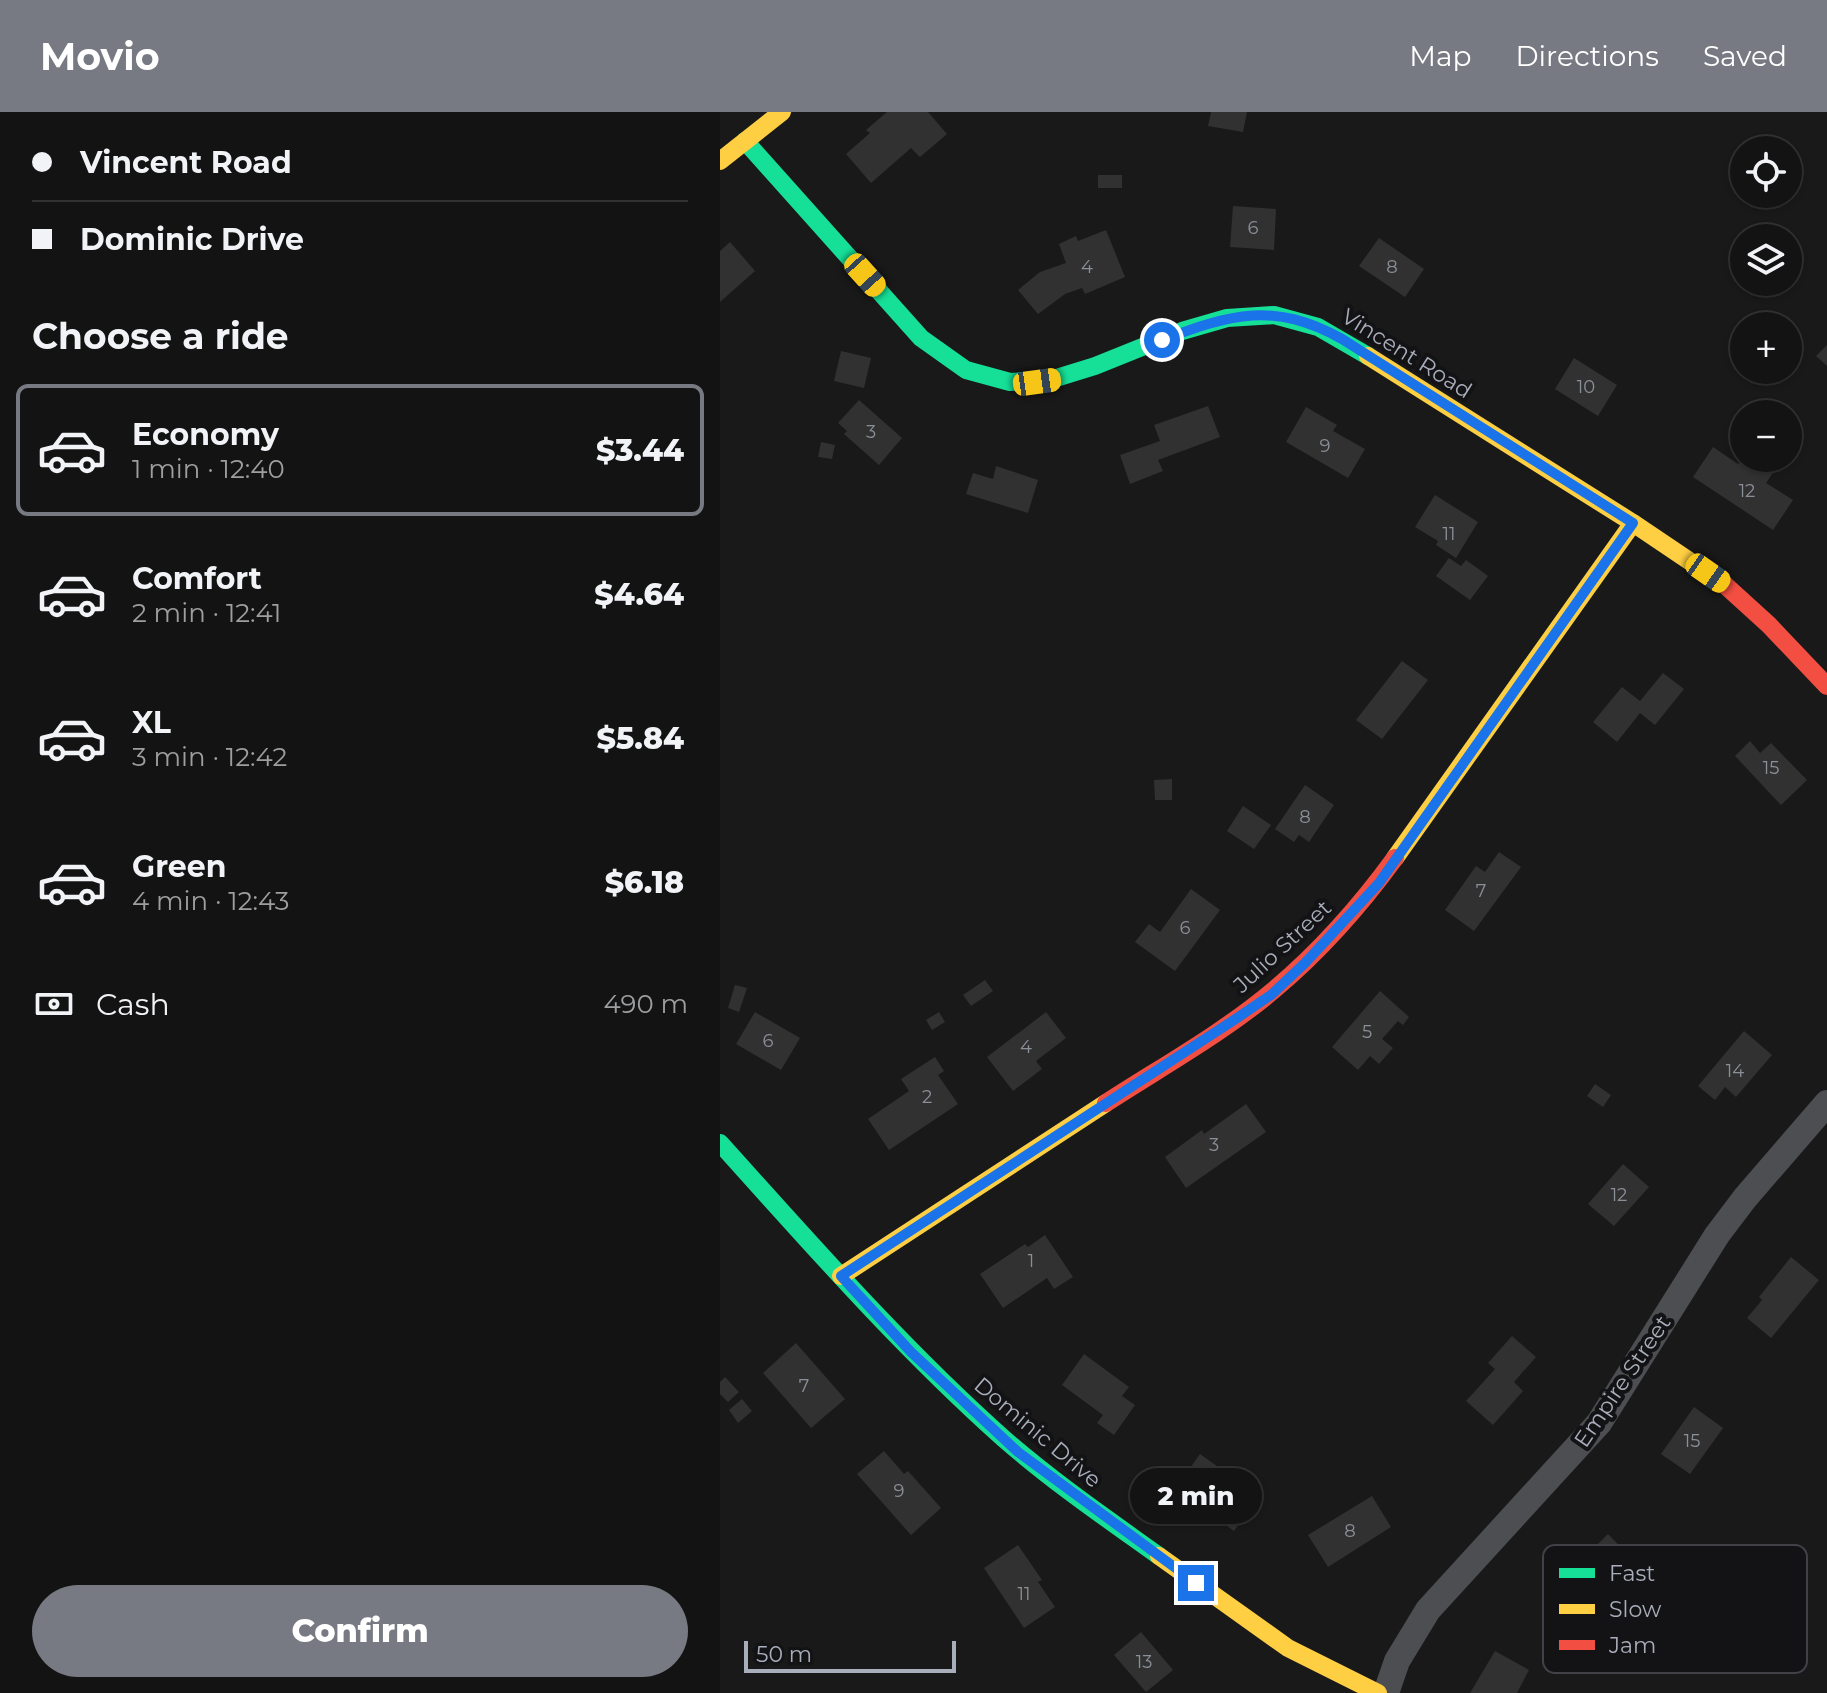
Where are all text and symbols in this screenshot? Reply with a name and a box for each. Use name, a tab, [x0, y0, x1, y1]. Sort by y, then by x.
text: Movio	[40, 33, 160, 80]
text: Map	[1409, 39, 1471, 73]
text: Directions	[1515, 39, 1659, 73]
text: Saved	[1703, 39, 1787, 73]
map controls	[1730, 136, 1802, 472]
button: locate	[1730, 136, 1802, 208]
text: Vincent Road	[80, 144, 292, 181]
house number: 6	[1248, 217, 1259, 239]
text: Dominic Drive	[80, 221, 304, 258]
button: layers	[1730, 224, 1802, 296]
car	[840, 249, 890, 301]
house number: 4	[1081, 256, 1093, 278]
house number: 8	[1386, 256, 1398, 278]
street label: Vincent Road	[1337, 303, 1477, 404]
button: +	[1730, 312, 1802, 384]
text: Choose a ride	[32, 314, 289, 358]
route start	[1144, 322, 1180, 358]
car	[1012, 367, 1062, 397]
house number: 10	[1577, 376, 1595, 398]
button: −	[1730, 400, 1802, 472]
icon: car	[36, 414, 108, 486]
text: Economy	[132, 416, 279, 453]
house number: 3	[866, 421, 876, 443]
text: $3.44	[596, 432, 684, 469]
house number: 9	[1320, 435, 1331, 457]
text: 1 min · 12:40	[132, 453, 285, 485]
house number: 12	[1739, 480, 1755, 502]
house number: 11	[1443, 523, 1456, 545]
car	[1681, 549, 1735, 597]
icon: car	[36, 558, 108, 630]
text: Comfort	[132, 560, 262, 597]
text: $4.64	[594, 576, 684, 613]
text: 2 min · 12:41	[132, 597, 282, 629]
icon: car	[36, 702, 108, 774]
text: XL	[132, 704, 171, 741]
text: $5.84	[597, 720, 684, 757]
text: 3 min · 12:42	[132, 741, 287, 773]
house number: 15	[1763, 757, 1779, 779]
house number: 8	[1299, 806, 1311, 828]
icon: car	[36, 846, 108, 918]
text: Green	[132, 848, 226, 885]
text: $6.18	[605, 864, 684, 901]
house number: 7	[1476, 880, 1486, 902]
text: 4 min · 12:43	[132, 885, 289, 917]
street label: Julio Street	[1227, 894, 1337, 999]
house number: 6	[1180, 917, 1191, 939]
icon: cash	[32, 982, 76, 1026]
text: Cash	[96, 986, 170, 1023]
text: 490 m	[604, 988, 688, 1020]
house number: 5	[1362, 1021, 1372, 1043]
house number: 6	[763, 1030, 774, 1052]
house number: 4	[1020, 1036, 1032, 1058]
house number: 14	[1726, 1060, 1744, 1082]
house number: 2	[922, 1086, 932, 1108]
house number: 3	[1209, 1134, 1219, 1156]
house number: 12	[1611, 1184, 1627, 1206]
house number: 1	[1028, 1250, 1034, 1272]
street label: Empire Street	[1568, 1310, 1676, 1452]
street label: Dominic Drive	[969, 1371, 1107, 1493]
house number: 7	[799, 1375, 809, 1397]
house number: 15	[1684, 1430, 1700, 1452]
callout: 2 min	[1130, 1467, 1262, 1523]
house number: 9	[894, 1480, 905, 1502]
text: 2 min	[1158, 1480, 1234, 1512]
house number: 8	[1344, 1520, 1356, 1542]
legend	[1543, 1545, 1807, 1673]
text: Fast	[1609, 1560, 1655, 1587]
route end	[1178, 1565, 1214, 1601]
house number: 11	[1018, 1583, 1031, 1605]
button: Confirm	[32, 1585, 688, 1677]
text: Slow	[1609, 1596, 1662, 1623]
text: Jam	[1608, 1632, 1656, 1659]
scale bar	[744, 1637, 956, 1673]
text: 50 m	[756, 1641, 812, 1668]
house number: 13	[1136, 1651, 1152, 1673]

